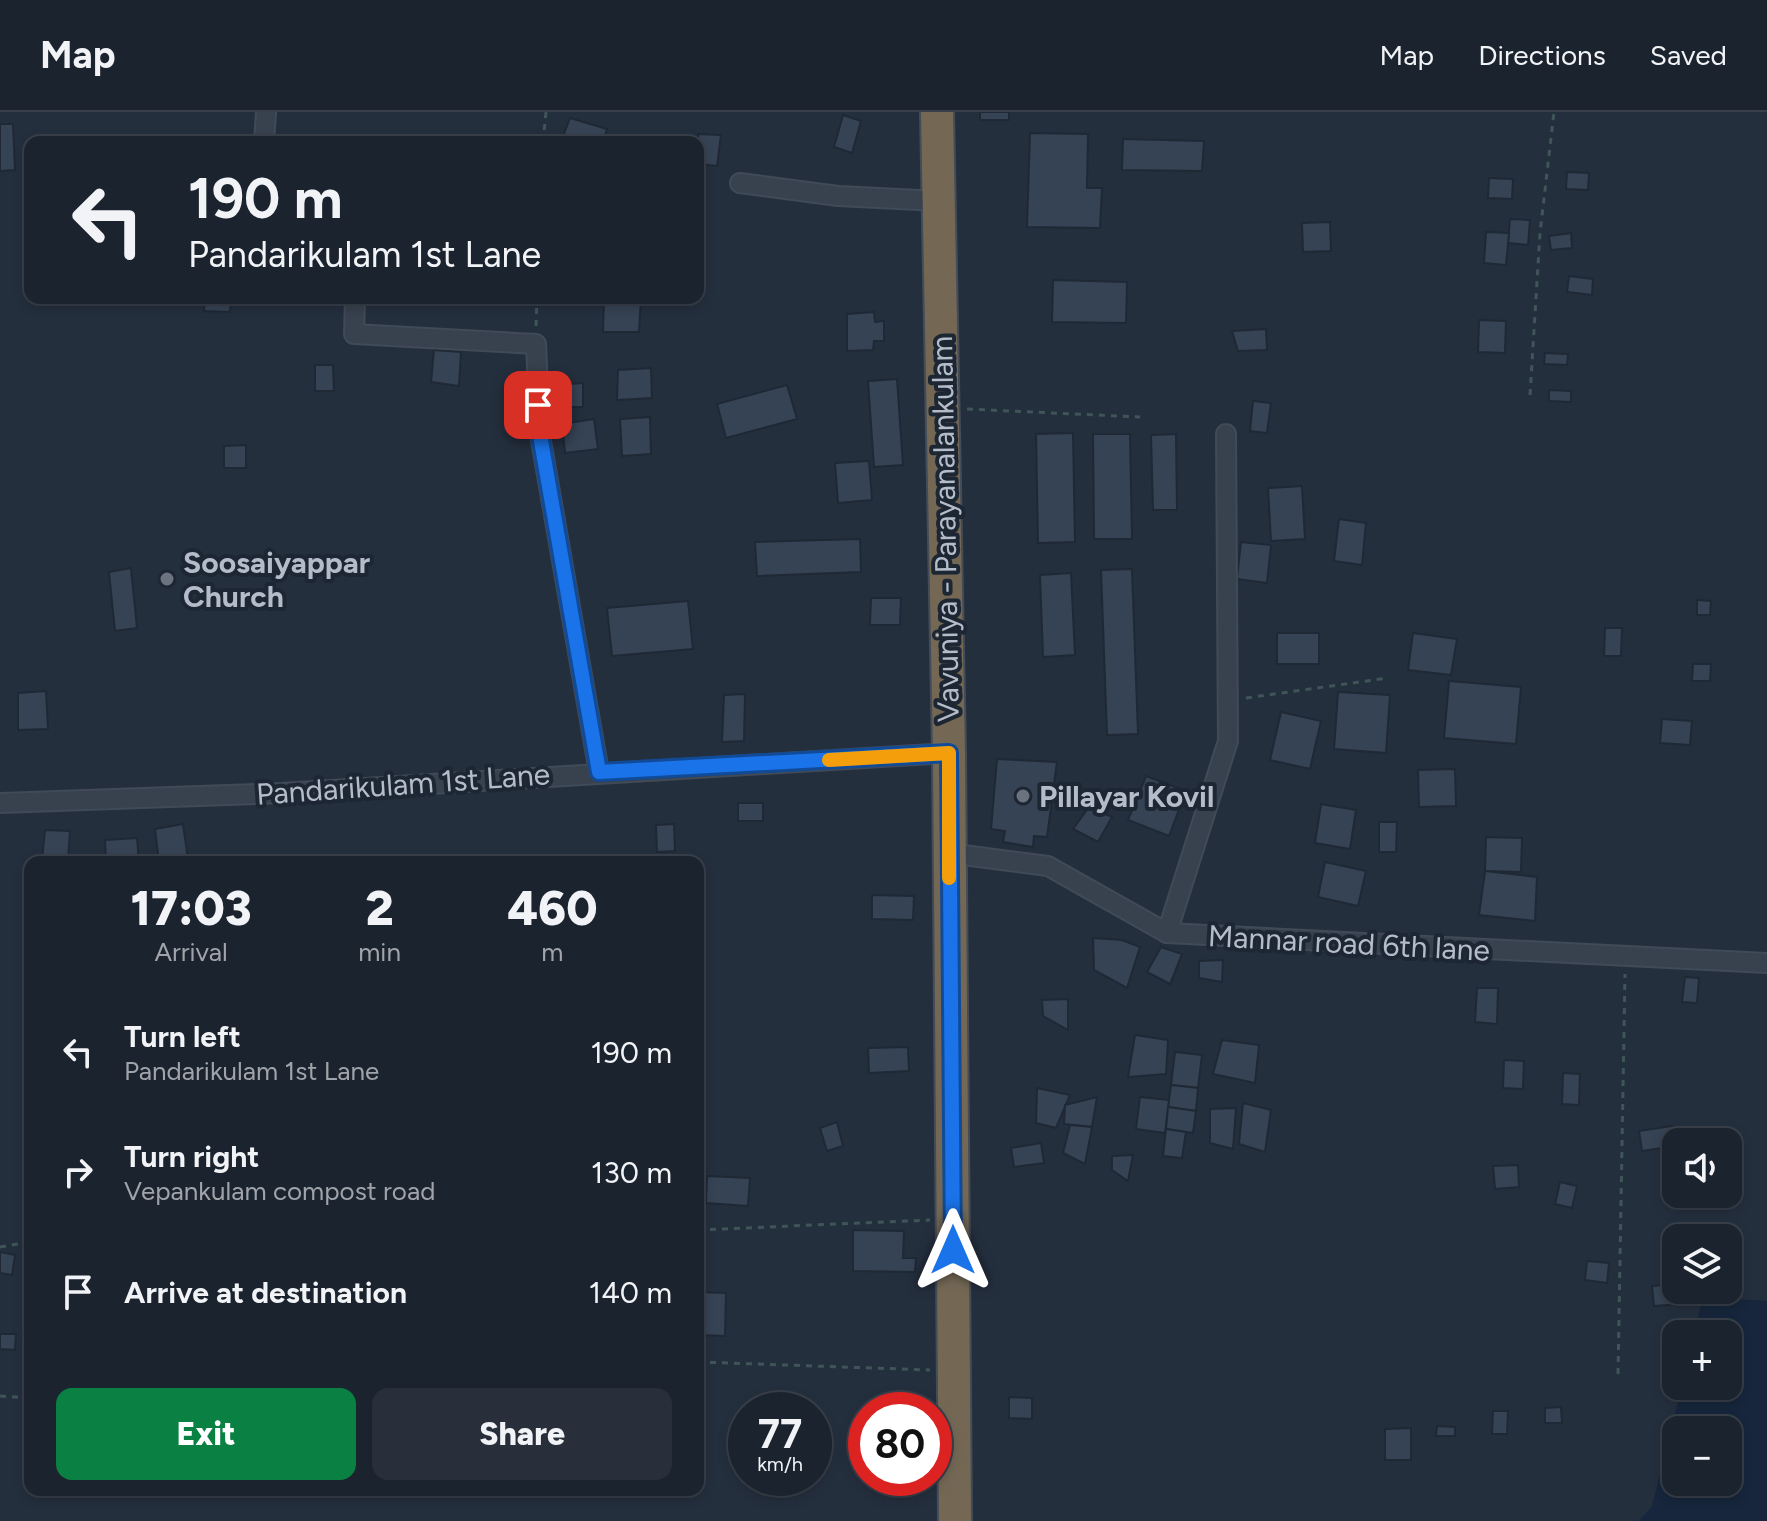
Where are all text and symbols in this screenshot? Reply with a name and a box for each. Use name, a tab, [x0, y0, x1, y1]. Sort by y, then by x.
text: Map	[40, 32, 116, 78]
text: Map	[1380, 38, 1434, 72]
text: Directions	[1478, 38, 1606, 72]
text: Saved	[1650, 38, 1727, 72]
text: 190 m	[188, 165, 343, 232]
icon: left	[56, 168, 160, 272]
text: Pandarikulam 1st Lane	[188, 233, 541, 276]
street label: Vavuniya - Parayanalankulam	[923, 335, 967, 723]
pin	[504, 371, 572, 439]
icon: arrive	[516, 383, 560, 427]
place label: Soosaiyappar Church	[183, 544, 370, 615]
marker: Soosaiyappar Church	[158, 570, 176, 588]
street label: Pandarikulam 1st Lane	[255, 755, 551, 813]
place label: Pillayar Kovil	[1039, 778, 1214, 815]
marker: Pillayar Kovil	[1014, 787, 1032, 805]
text: 17:03	[130, 879, 252, 937]
text: 2	[365, 879, 394, 937]
text: 460	[507, 879, 597, 937]
street label: Mannar road 6th lane	[1207, 917, 1491, 969]
text: Arrival	[154, 936, 228, 968]
text: min	[358, 936, 401, 968]
text: m	[541, 936, 564, 968]
text: Turn left	[124, 1018, 241, 1055]
icon: left	[56, 1030, 100, 1074]
text: 190 m	[590, 1034, 672, 1071]
text: Pandarikulam 1st Lane	[124, 1055, 379, 1087]
map controls	[1662, 1128, 1742, 1496]
button: sound	[1662, 1128, 1742, 1208]
text: Turn right	[124, 1138, 259, 1175]
icon: right	[56, 1150, 100, 1194]
text: 130 m	[591, 1154, 672, 1191]
text: Vepankulam compost road	[124, 1175, 435, 1207]
position arrow	[911, 1208, 995, 1292]
button: layers	[1662, 1224, 1742, 1304]
icon: arrive	[56, 1270, 100, 1314]
text: Arrive at destination	[124, 1274, 407, 1311]
text: 140 m	[589, 1274, 672, 1311]
button: +	[1662, 1320, 1742, 1400]
button: Exit	[56, 1388, 356, 1480]
button: Share	[372, 1388, 672, 1480]
speed limit sign: 80	[848, 1392, 952, 1496]
text: 77	[758, 1410, 802, 1458]
button: −	[1662, 1416, 1742, 1496]
text: km/h	[757, 1452, 803, 1476]

